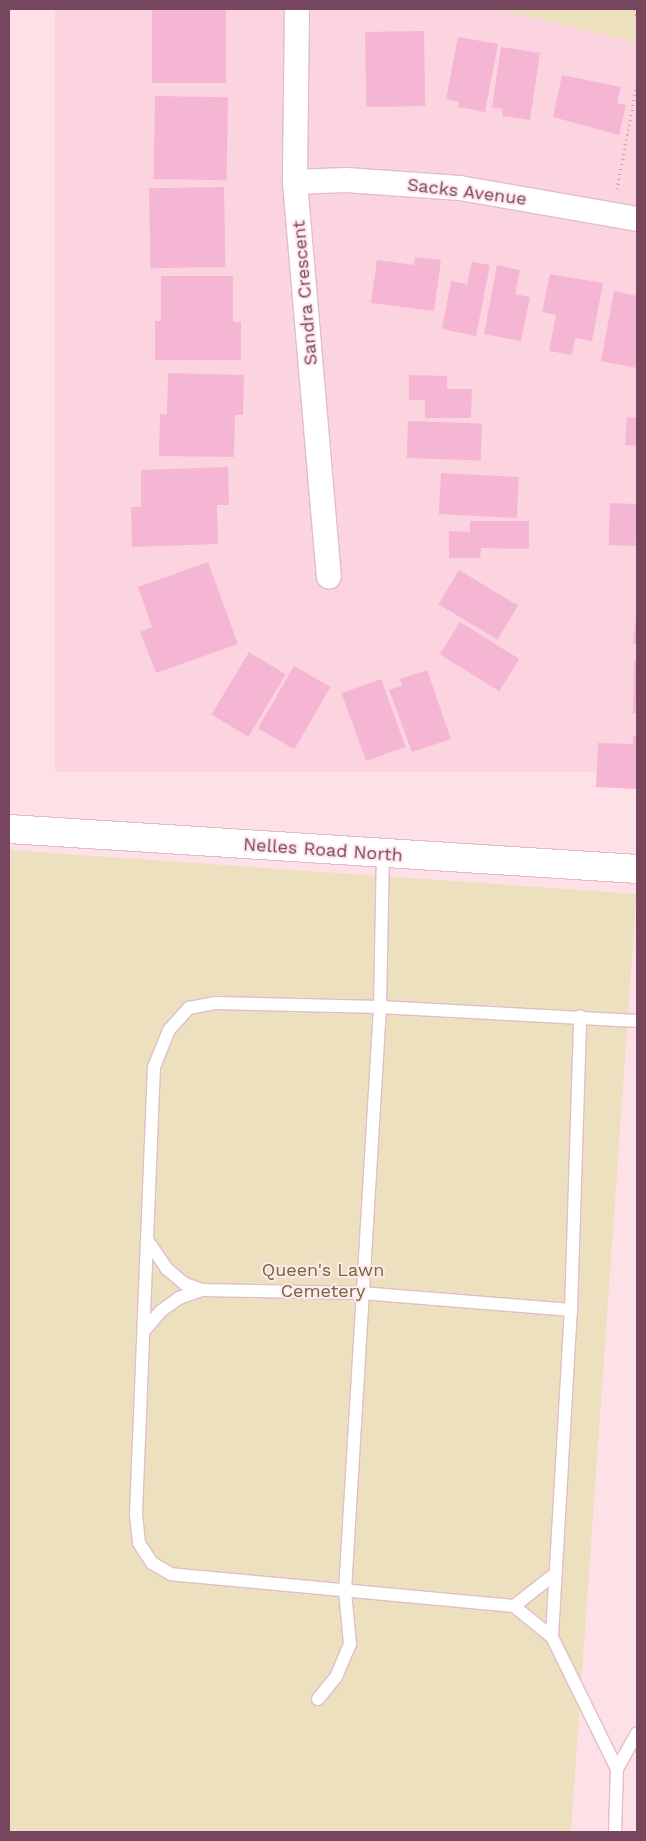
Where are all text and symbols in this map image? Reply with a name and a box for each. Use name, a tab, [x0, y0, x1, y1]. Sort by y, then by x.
street label: Sacks Avenue	[406, 174, 528, 210]
street label: Sandra Crescent	[288, 219, 322, 367]
street label: Nelles Road North	[242, 834, 404, 866]
park label: Queen's Lawn Cemetery	[262, 1260, 384, 1302]

